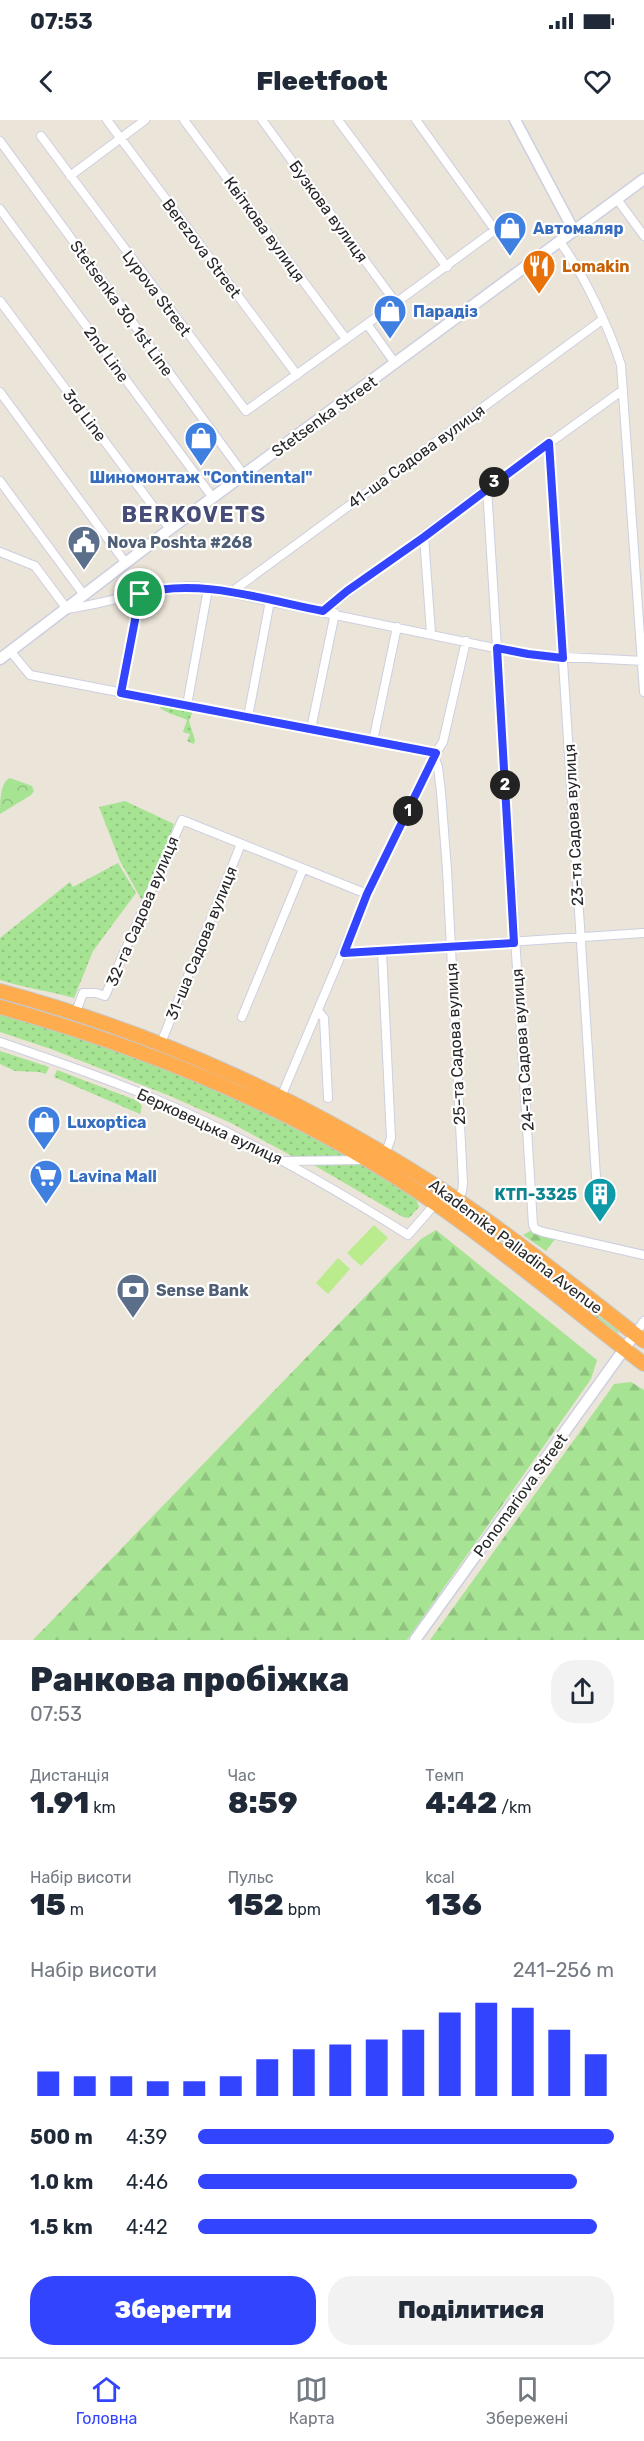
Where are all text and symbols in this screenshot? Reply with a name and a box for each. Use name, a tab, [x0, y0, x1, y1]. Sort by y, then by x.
text: 07:53	[30, 8, 93, 35]
icon: back	[30, 65, 63, 98]
text: Fleetfoot	[256, 65, 388, 97]
icon: heart	[581, 65, 614, 98]
street label: Бузкова вулиця	[285, 157, 372, 266]
street label: Квіткова вулиця	[220, 173, 309, 286]
street label: Berezova Street	[158, 195, 245, 302]
shop icon: Автомаляр	[492, 210, 528, 257]
place label: Автомаляр	[533, 219, 623, 238]
street label: Stetsenka 30, 1st Line	[66, 237, 177, 380]
street label: Lypova Street	[118, 247, 195, 340]
restaurant icon: Lomakin	[521, 248, 557, 295]
place label: Lomakin	[562, 257, 630, 276]
shop icon: Парадіз	[372, 293, 408, 340]
place label: Парадіз	[413, 302, 478, 321]
street label: 2nd Line	[80, 323, 133, 386]
street label: Stetsenka Street	[268, 372, 381, 461]
street label: 3rd Line	[59, 385, 110, 445]
street label: 41-ша Садова вулиця	[344, 400, 488, 512]
shop icon: Шиномонтаж "Continental"	[183, 420, 219, 467]
pin: 3	[479, 467, 509, 497]
place label: Шиномонтаж "Continental"	[89, 468, 313, 487]
text: 3	[489, 472, 499, 491]
district label: BERKOVETS	[122, 501, 266, 528]
public building icon: Nova Poshta #268	[66, 524, 102, 571]
place label: Nova Poshta #268	[107, 533, 253, 552]
pin	[114, 568, 165, 619]
icon: arrive	[123, 577, 156, 610]
street label: 23-тя Садова вулиця	[560, 743, 587, 907]
pin: 2	[490, 770, 520, 800]
text: 2	[500, 775, 510, 794]
pin: 1	[393, 796, 423, 826]
text: 1	[404, 801, 412, 820]
street label: 32-га Садова вулиця	[102, 833, 183, 989]
street label: 31-ша Садова вулиця	[162, 864, 241, 1023]
street label: 25-та Садова вулиця	[442, 962, 469, 1126]
street label: 24-та Садова вулиця	[507, 968, 538, 1132]
street label: Берковецька вулиця	[134, 1084, 285, 1168]
shop icon: Luxoptica	[26, 1104, 62, 1151]
place label: Luxoptica	[67, 1113, 147, 1132]
supermarket icon: Lavina Mall	[28, 1158, 64, 1205]
place label: Lavina Mall	[69, 1167, 157, 1186]
street label: Akademika Palladina Avenue	[425, 1175, 606, 1318]
building icon: КТП-3325	[582, 1176, 618, 1223]
place label: КТП-3325	[495, 1185, 577, 1204]
bank icon: Sense Bank	[115, 1272, 151, 1319]
place label: Sense Bank	[156, 1281, 249, 1300]
street label: Ponomariova Street	[469, 1430, 571, 1561]
text: Ранкова пробіжка	[30, 1660, 349, 1699]
button: share	[551, 1660, 614, 1723]
text: 07:53	[30, 1702, 82, 1726]
text: Дистанція	[30, 1766, 109, 1785]
text: Час	[228, 1766, 256, 1785]
text: Темп	[425, 1766, 464, 1785]
text: 1.91	[30, 1785, 89, 1821]
text: 8:59	[228, 1785, 298, 1821]
text: 4:42	[425, 1785, 497, 1821]
text: km	[89, 1798, 116, 1817]
text: /km	[497, 1798, 532, 1817]
text: Набір висоти	[30, 1868, 132, 1887]
text: Пульс	[228, 1868, 273, 1887]
text: kcal	[425, 1868, 455, 1887]
text: 15	[30, 1887, 66, 1923]
text: 152	[228, 1887, 284, 1923]
text: 136	[425, 1887, 482, 1923]
text: m	[66, 1900, 84, 1919]
text: bpm	[284, 1900, 321, 1919]
text: Набір висоти	[30, 1958, 157, 1982]
text: 241–256 m	[513, 1958, 614, 1982]
text: 500 m	[30, 2125, 93, 2149]
text: 4:39	[126, 2125, 167, 2149]
text: 1.0 km	[30, 2170, 93, 2194]
text: 4:46	[126, 2170, 168, 2194]
text: 1.5 km	[30, 2215, 93, 2239]
text: 4:42	[126, 2215, 168, 2239]
button: Зберегти	[30, 2276, 316, 2345]
button: Поділитися	[328, 2276, 614, 2345]
tab: Головна	[76, 2373, 137, 2428]
tab: Карта	[289, 2373, 334, 2428]
tab: Збережені	[486, 2373, 568, 2428]

